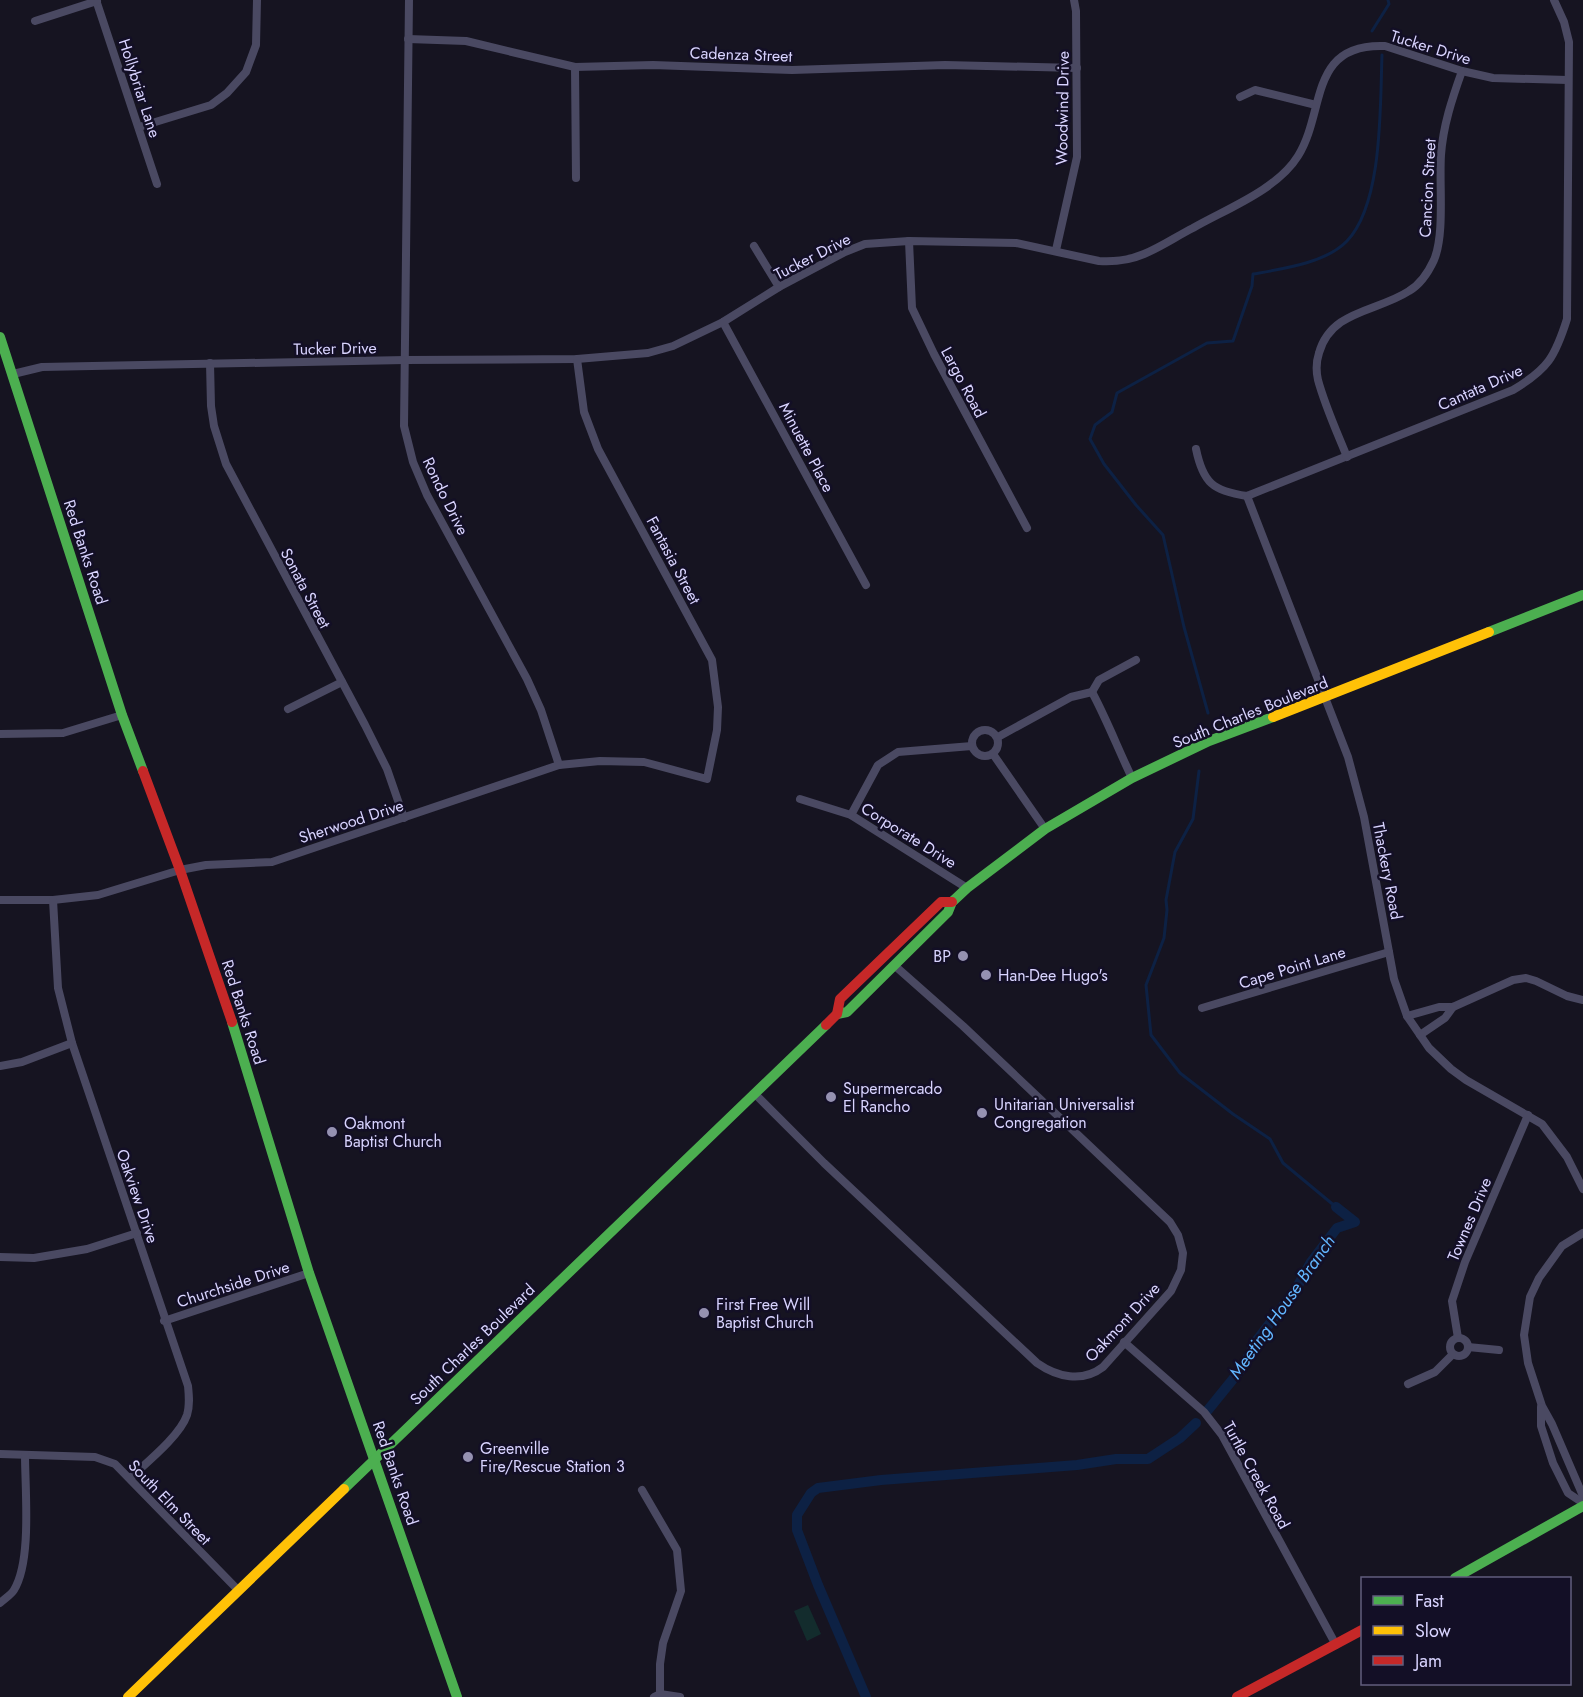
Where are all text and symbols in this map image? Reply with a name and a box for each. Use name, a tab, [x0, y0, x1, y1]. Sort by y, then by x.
street label: Tucker Drive	[1388, 24, 1474, 71]
street label: Hollybriar Lane	[113, 36, 166, 141]
street label: Cadenza Street	[689, 41, 793, 68]
street label: Woodwind Drive	[1050, 51, 1075, 165]
street label: Cancion Street	[1413, 138, 1442, 238]
street label: Tucker Drive	[770, 227, 854, 286]
street label: Tucker Drive	[293, 336, 377, 361]
street label: Largo Road	[935, 343, 992, 422]
street label: Cantata Drive	[1434, 359, 1526, 416]
street label: Minuette Place	[773, 398, 840, 496]
street label: Rondo Drive	[417, 453, 474, 539]
street label: Red Banks Road	[58, 497, 113, 608]
street label: Fantasia Street	[641, 512, 706, 608]
street label: Sonata Street	[275, 544, 336, 633]
street label: South Charles Boulevard	[1169, 671, 1331, 754]
street label: Sherwood Drive	[296, 794, 407, 849]
street label: Corporate Drive	[857, 797, 961, 874]
street label: Thackery Road	[1367, 821, 1408, 922]
street label: Cape Point Lane	[1236, 940, 1348, 995]
place label: BP	[933, 945, 951, 968]
marker: BP	[956, 949, 970, 963]
street label: Red Banks Road	[216, 957, 271, 1068]
place label: Han-Dee Hugo's	[998, 964, 1108, 987]
marker: Han-Dee Hugo's	[979, 968, 993, 982]
place label: Supermercado El Rancho	[843, 1077, 942, 1118]
marker: Supermercado El Rancho	[824, 1090, 838, 1104]
place label: Unitarian Universalist Congregation	[994, 1093, 1134, 1134]
marker: Unitarian Universalist Congregation	[975, 1106, 989, 1120]
place label: Oakmont Baptist Church	[344, 1112, 442, 1153]
marker: Oakmont Baptist Church	[325, 1125, 339, 1139]
street label: Oakview Drive	[111, 1146, 164, 1246]
street label: Townes Drive	[1442, 1174, 1497, 1265]
water label: Meeting House Branch	[1222, 1230, 1342, 1384]
street label: Churchside Drive	[174, 1255, 293, 1314]
street label: Oakmont Drive	[1079, 1277, 1165, 1367]
street label: South Charles Boulevard	[405, 1279, 540, 1410]
place label: First Free Will Baptist Church	[716, 1293, 814, 1334]
marker: First Free Will Baptist Church	[697, 1306, 711, 1320]
street label: Turtle Creek Road	[1217, 1417, 1296, 1533]
street label: Red Banks Road	[367, 1418, 424, 1528]
place label: Greenville Fire/Rescue Station 3	[480, 1437, 625, 1478]
marker: Greenville Fire/Rescue Station 3	[461, 1450, 475, 1464]
street label: South Elm Street	[123, 1454, 217, 1550]
legend	[1361, 1577, 1571, 1685]
text: Fast	[1415, 1588, 1444, 1614]
text: Slow	[1415, 1618, 1452, 1644]
text: Jam	[1413, 1648, 1442, 1674]

